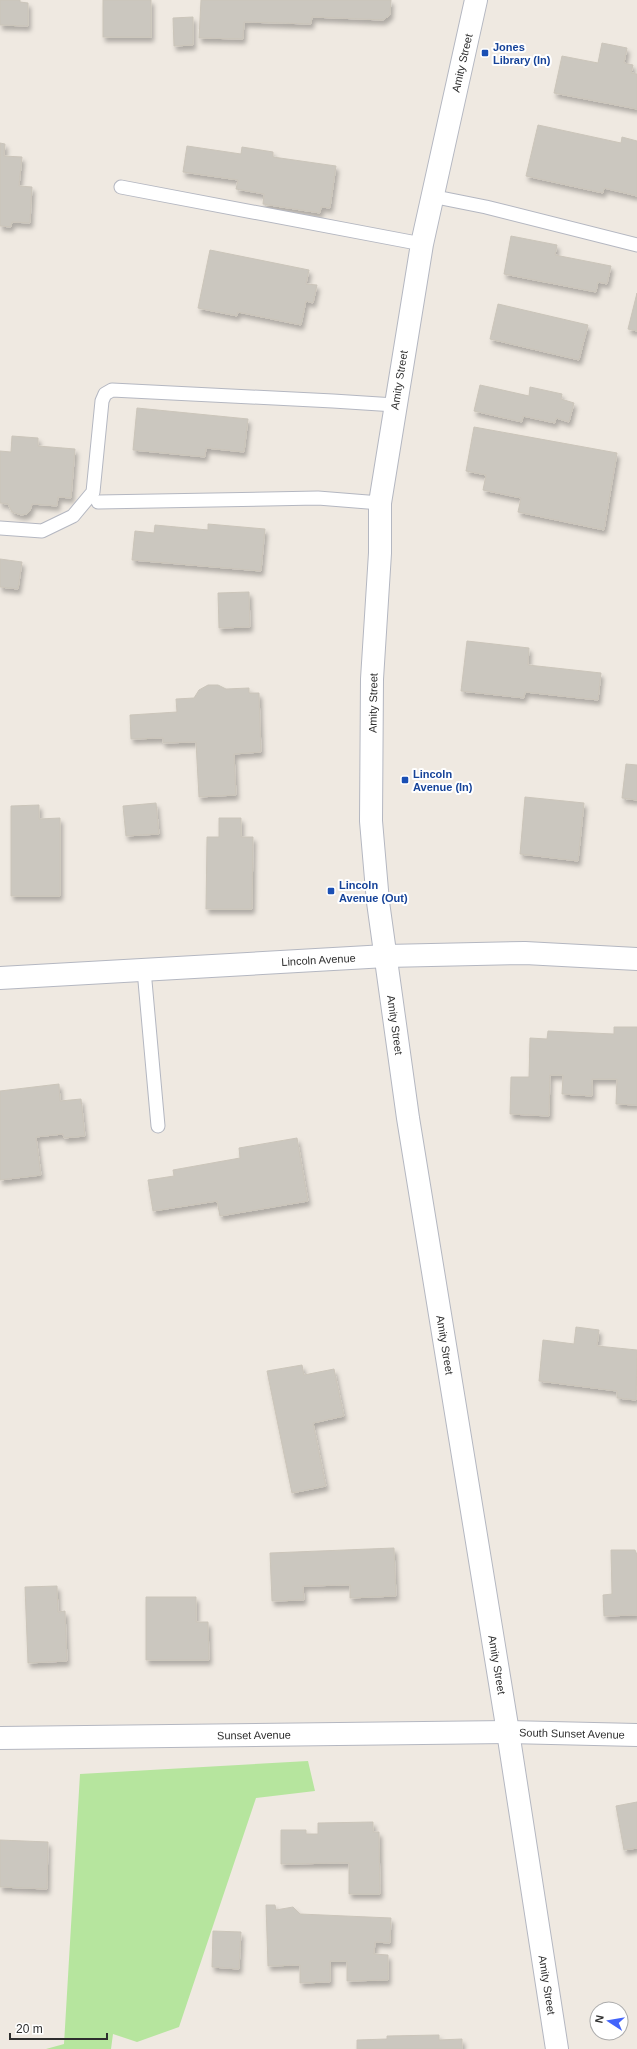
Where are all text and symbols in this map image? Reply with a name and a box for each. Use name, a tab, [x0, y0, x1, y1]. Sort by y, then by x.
street label: Amity Street	[449, 32, 475, 94]
place label: Jones Library (In)	[493, 41, 551, 66]
marker: Jones Library (In)	[480, 48, 490, 58]
street label: Amity Street	[388, 349, 410, 411]
street label: Amity Street	[366, 673, 380, 733]
place label: Lincoln Avenue (In)	[413, 768, 473, 793]
marker: Lincoln Avenue (In)	[400, 775, 410, 785]
place label: Lincoln Avenue (Out)	[339, 879, 408, 904]
marker: Lincoln Avenue (Out)	[326, 886, 336, 896]
street label: Lincoln Avenue	[281, 952, 356, 968]
street label: Amity Street	[385, 994, 405, 1056]
street label: Amity Street	[434, 1315, 456, 1376]
street label: Amity Street	[486, 1634, 508, 1695]
street label: South Sunset Avenue	[519, 1726, 625, 1741]
street label: Sunset Avenue	[217, 1729, 291, 1741]
street label: Amity Street	[537, 1954, 558, 2016]
north arrow	[589, 2001, 629, 2041]
text: N	[593, 2014, 606, 2024]
scale bar	[10, 2015, 107, 2041]
text: 20 m	[16, 2022, 43, 2036]

